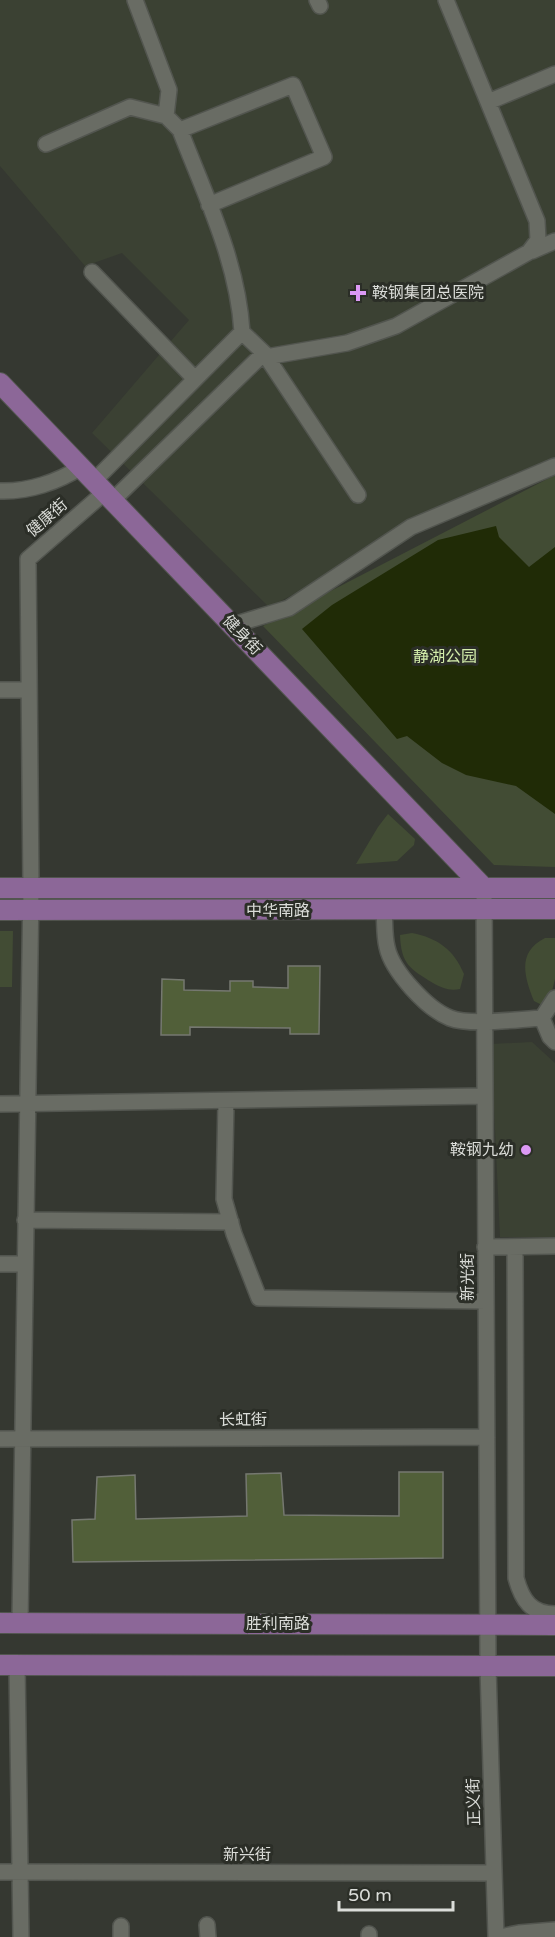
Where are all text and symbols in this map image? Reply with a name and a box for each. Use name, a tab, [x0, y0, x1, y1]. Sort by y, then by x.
place label: 鞍钢集团总医院	[372, 283, 484, 303]
marker: 鞍钢集团总医院	[349, 284, 367, 302]
street label: 健康街	[22, 495, 72, 541]
street label: 健身街	[218, 611, 266, 659]
park label: 静湖公园	[413, 647, 477, 667]
street label: 中华南路	[246, 901, 310, 921]
place label: 鞍钢九幼	[450, 1140, 514, 1160]
marker: 鞍钢九幼	[519, 1143, 533, 1157]
street label: 新光街	[458, 1253, 478, 1301]
street label: 长虹街	[219, 1410, 267, 1430]
street label: 胜利南路	[246, 1614, 310, 1634]
street label: 正义街	[463, 1778, 485, 1826]
street label: 新兴街	[223, 1845, 271, 1865]
scale bar	[339, 1874, 453, 1912]
text: 50 m	[348, 1884, 392, 1906]

